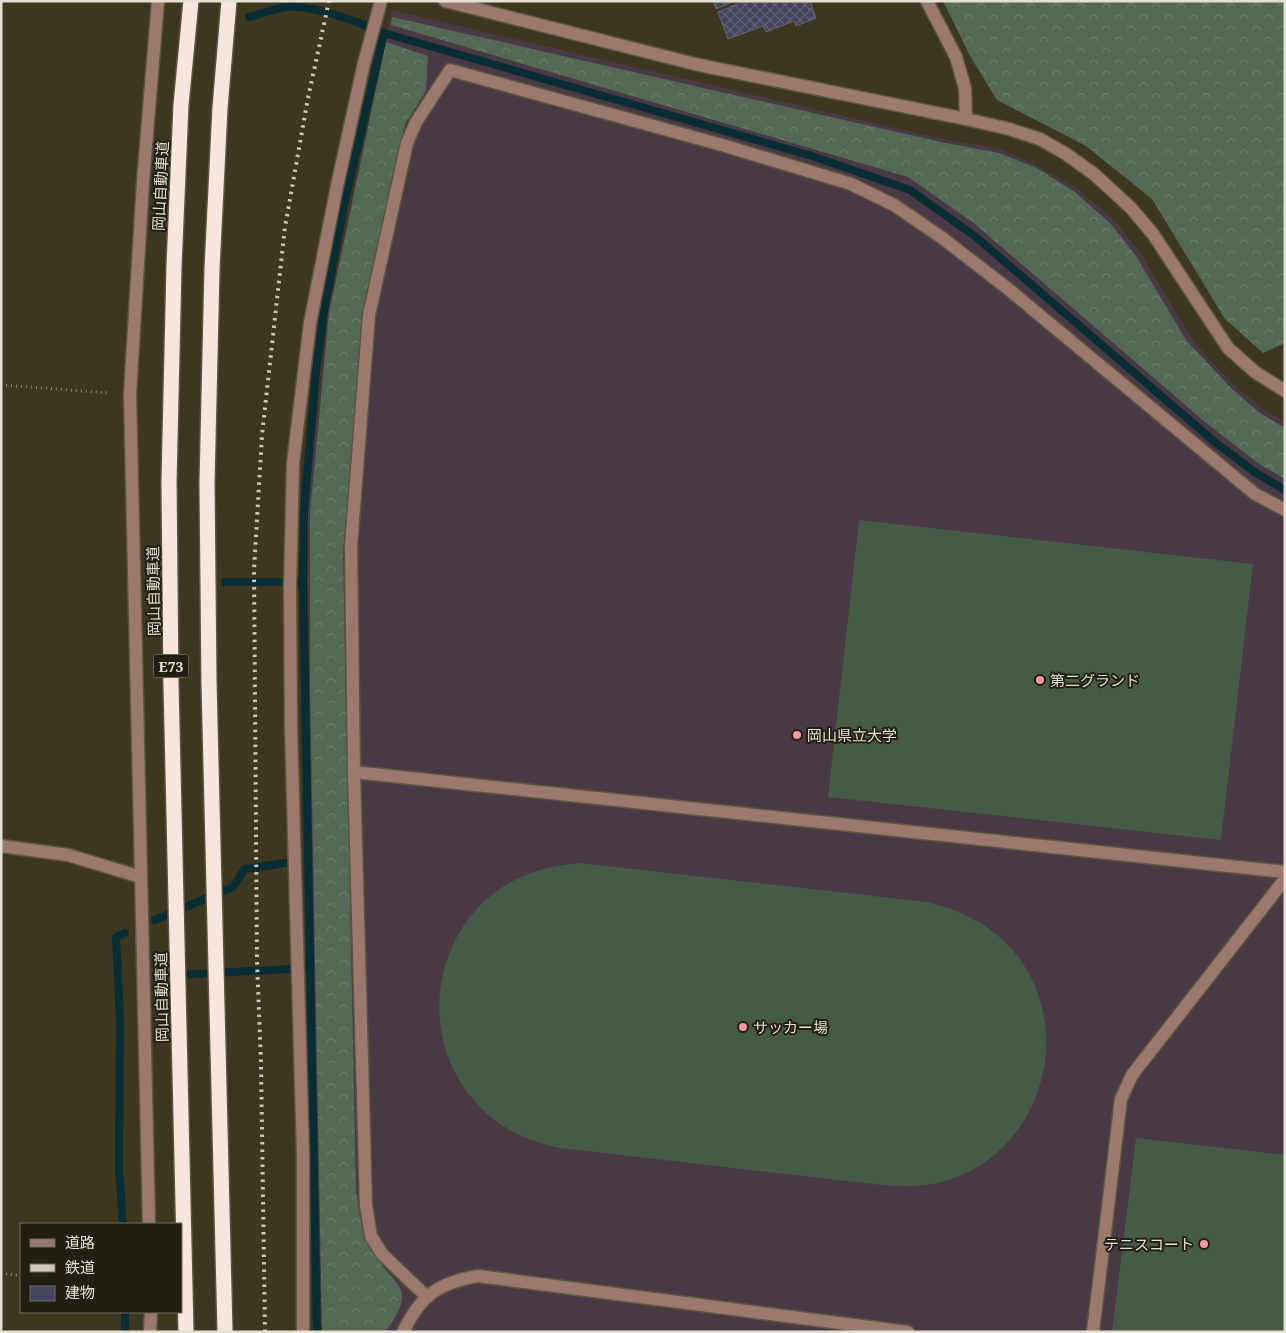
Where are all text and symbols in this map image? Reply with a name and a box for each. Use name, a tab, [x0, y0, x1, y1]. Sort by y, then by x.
street label: 岡山自動車道	[148, 141, 172, 231]
street label: 岡山自動車道	[142, 546, 164, 636]
road number: E73	[154, 654, 188, 678]
place label: 第二グランド	[1050, 670, 1140, 690]
marker: 第二グランド	[1034, 674, 1046, 686]
place label: 岡山県立大学	[807, 725, 897, 745]
marker: 岡山県立大学	[791, 729, 803, 741]
street label: 岡山自動車道	[150, 952, 172, 1042]
place label: サッカー場	[753, 1017, 828, 1037]
marker: サッカー場	[737, 1021, 749, 1033]
legend	[20, 1223, 182, 1313]
text: 道路	[65, 1232, 95, 1252]
place label: テニスコート	[1104, 1234, 1194, 1254]
marker: テニスコート	[1198, 1238, 1210, 1250]
text: 鉄道	[65, 1257, 95, 1277]
text: 建物	[65, 1282, 95, 1302]

